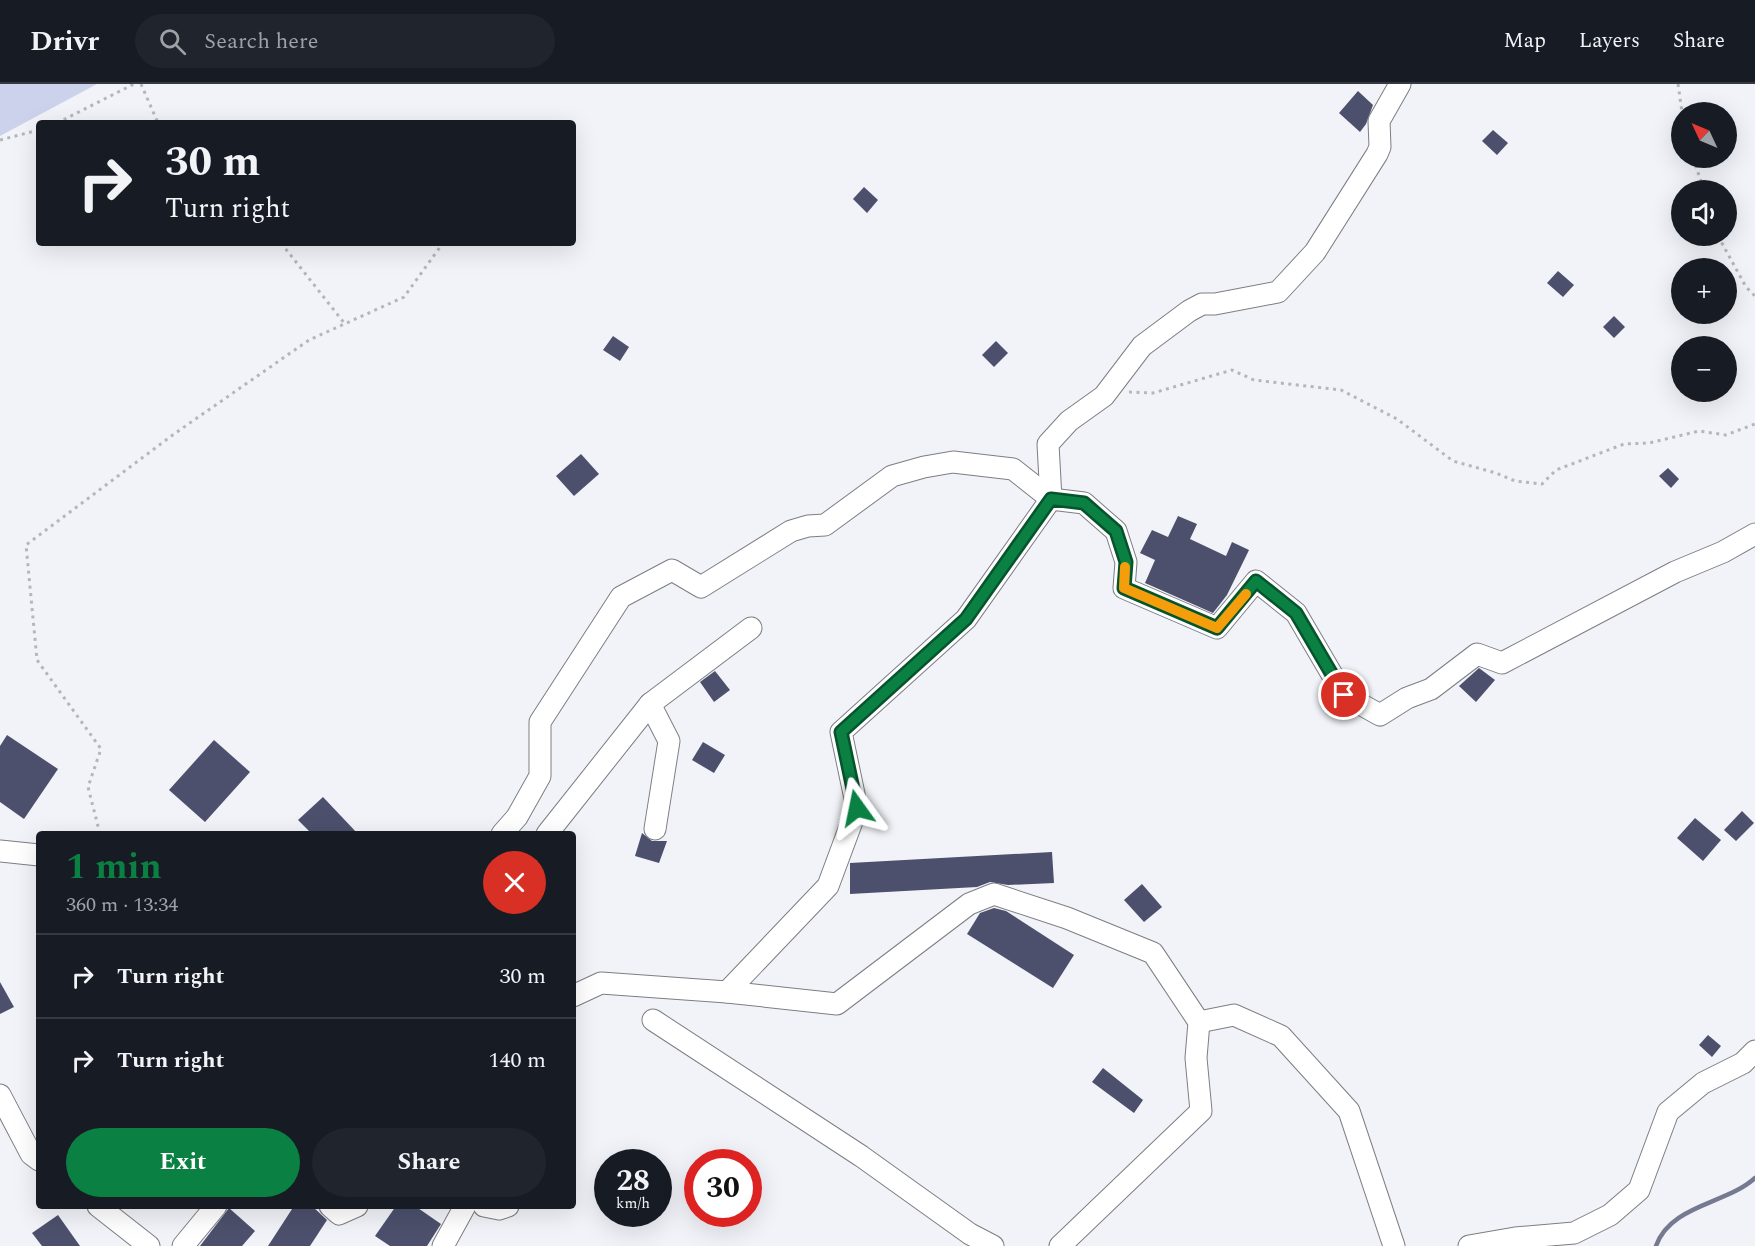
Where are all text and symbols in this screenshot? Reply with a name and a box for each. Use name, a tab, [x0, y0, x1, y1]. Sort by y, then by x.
search box	[135, 14, 555, 68]
text: Drivr	[30, 20, 99, 63]
icon: search	[156, 25, 189, 58]
text: Search here	[204, 25, 318, 58]
text: Map	[1504, 25, 1546, 57]
text: Layers	[1579, 25, 1640, 57]
text: Share	[1673, 25, 1725, 57]
north arrow	[1671, 102, 1737, 168]
map controls	[1671, 102, 1737, 402]
text: 30 m	[165, 131, 260, 194]
icon: right	[66, 144, 144, 222]
button: sound	[1671, 180, 1737, 246]
text: Turn right	[165, 188, 290, 230]
button: +	[1671, 258, 1737, 324]
button: −	[1671, 336, 1737, 402]
pin	[1318, 669, 1369, 720]
icon: arrive	[1327, 678, 1360, 711]
position arrow	[825, 776, 889, 840]
text: 1 min	[66, 840, 162, 895]
button: close	[483, 851, 546, 914]
text: 360 m · 13:34	[66, 890, 178, 920]
icon: right	[66, 960, 99, 993]
text: Turn right	[117, 960, 224, 993]
text: 30 m	[500, 960, 546, 993]
icon: right	[66, 1044, 99, 1077]
text: Turn right	[117, 1044, 224, 1077]
text: 140 m	[489, 1044, 546, 1077]
button: Exit	[66, 1128, 300, 1197]
button: Share	[312, 1128, 546, 1197]
speed limit sign: 30	[684, 1149, 762, 1227]
text: 28	[616, 1158, 650, 1204]
text: km/h	[616, 1192, 650, 1215]

